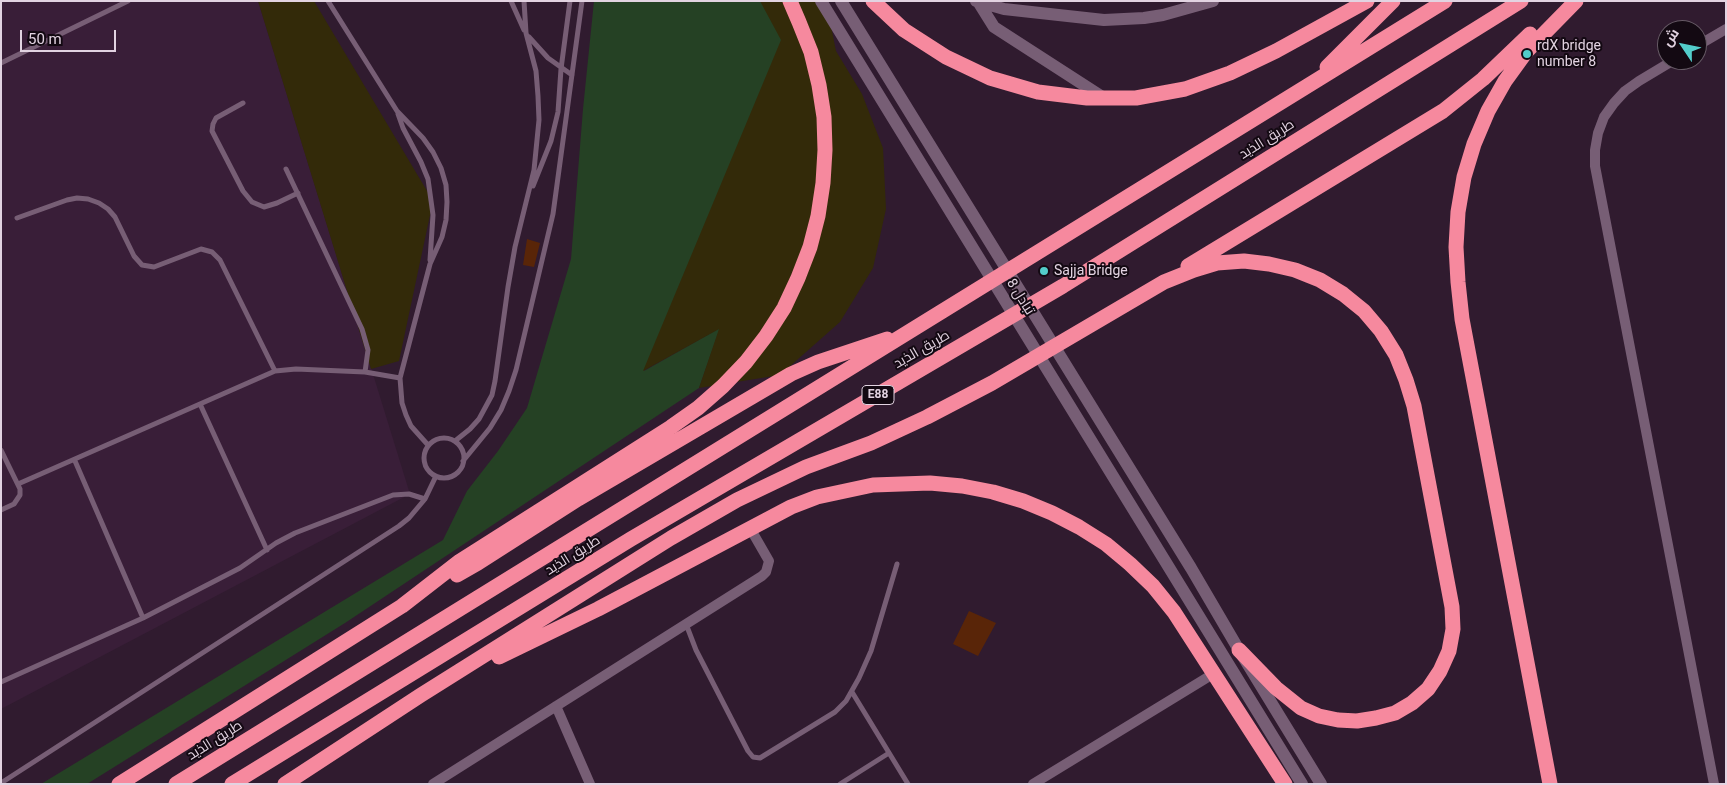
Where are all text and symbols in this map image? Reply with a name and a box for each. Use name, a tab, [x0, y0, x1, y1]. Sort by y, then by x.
scale bar	[22, 20, 119, 52]
north arrow	[1657, 20, 1707, 70]
text: ش	[1659, 25, 1682, 49]
text: 50 m	[28, 30, 62, 48]
place label: rdX bridge number 8	[1537, 38, 1601, 70]
marker: rdX bridge number 8	[1521, 48, 1533, 60]
street label: طريق الذيد	[1236, 117, 1298, 163]
place label: Sajja Bridge	[1054, 263, 1128, 279]
marker: Sajja Bridge	[1038, 265, 1050, 277]
street label: تبادل 8	[1002, 276, 1038, 318]
street label: طريق الذيد	[891, 327, 953, 373]
road number: E88	[862, 386, 894, 404]
street label: طريق الذيد	[542, 533, 604, 579]
street label: طريق الذيد	[184, 718, 246, 764]

